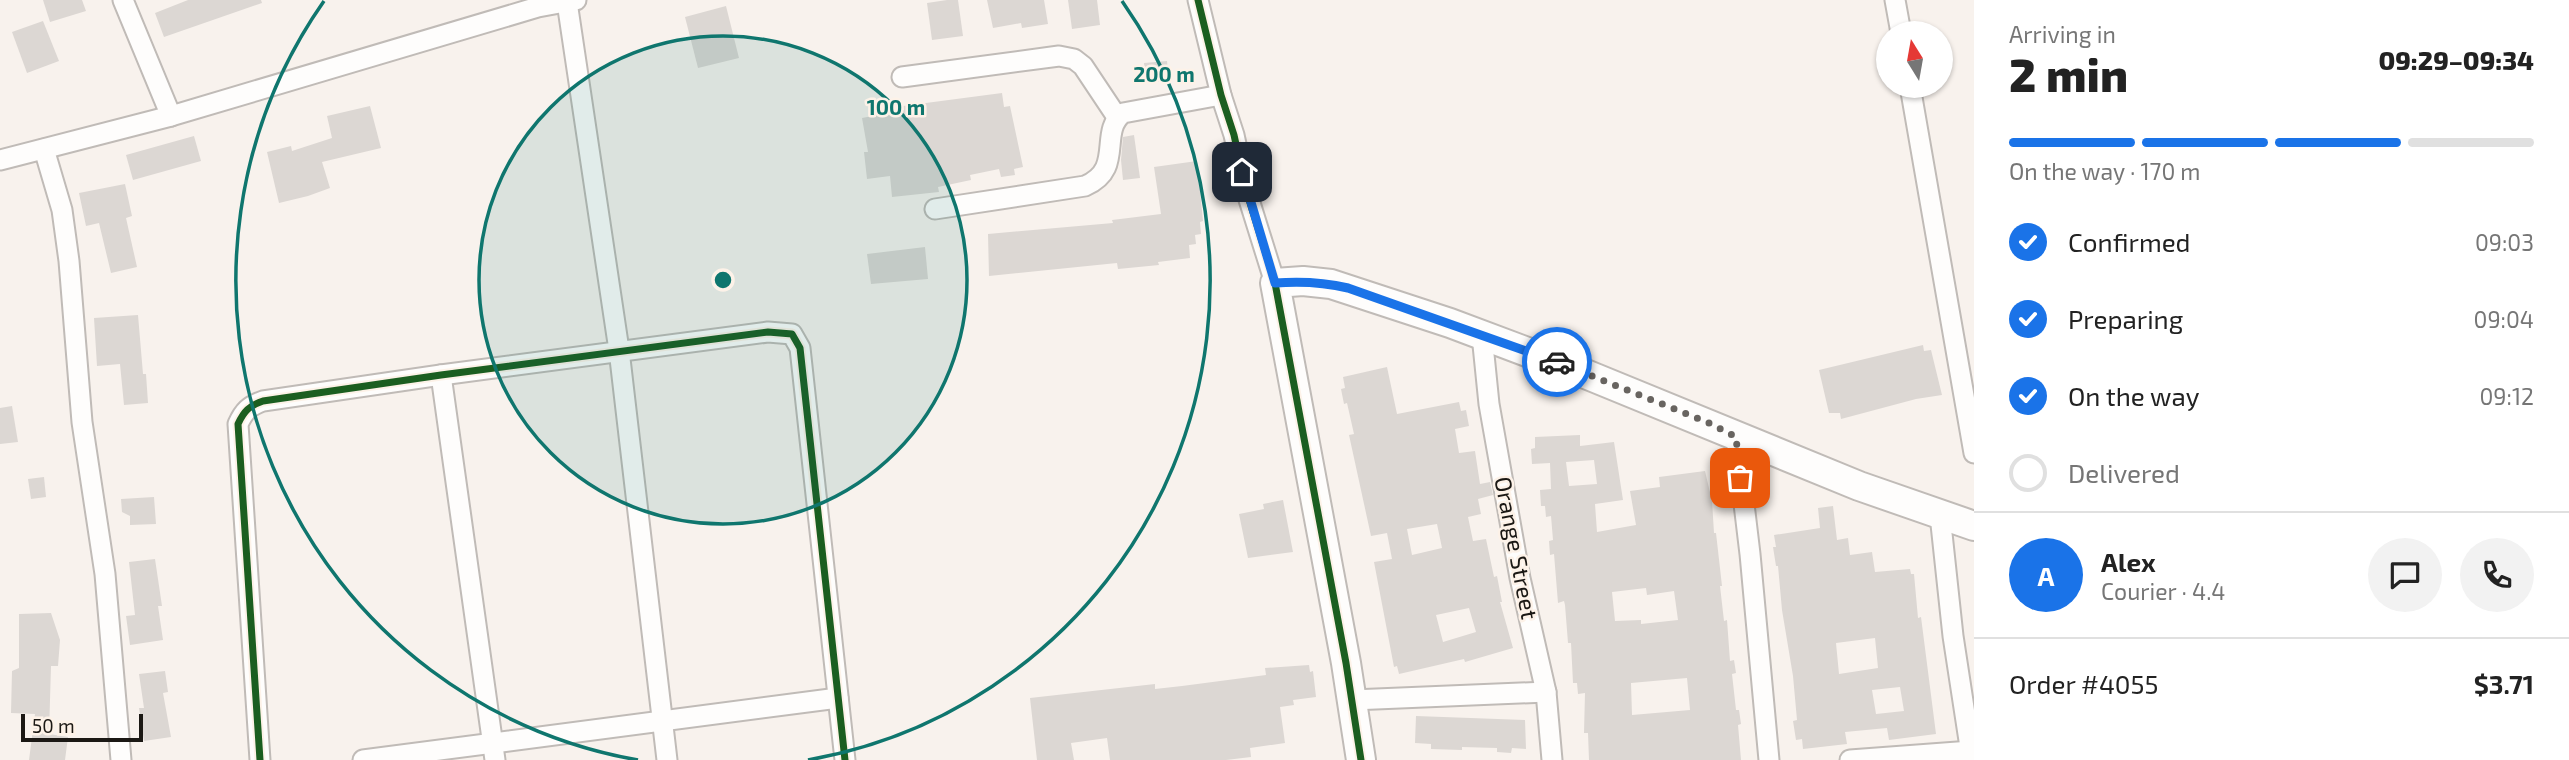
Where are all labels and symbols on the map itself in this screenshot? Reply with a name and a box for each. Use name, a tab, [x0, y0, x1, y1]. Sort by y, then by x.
north arrow	[1876, 21, 1953, 98]
text: 200 m	[1133, 61, 1195, 86]
text: 100 m	[867, 94, 925, 119]
pin	[1212, 142, 1272, 202]
centre of rings	[711, 268, 735, 292]
courier	[1522, 327, 1592, 397]
pin	[1710, 448, 1770, 508]
street label: Orange Street	[1489, 474, 1545, 622]
scale bar	[21, 711, 144, 743]

